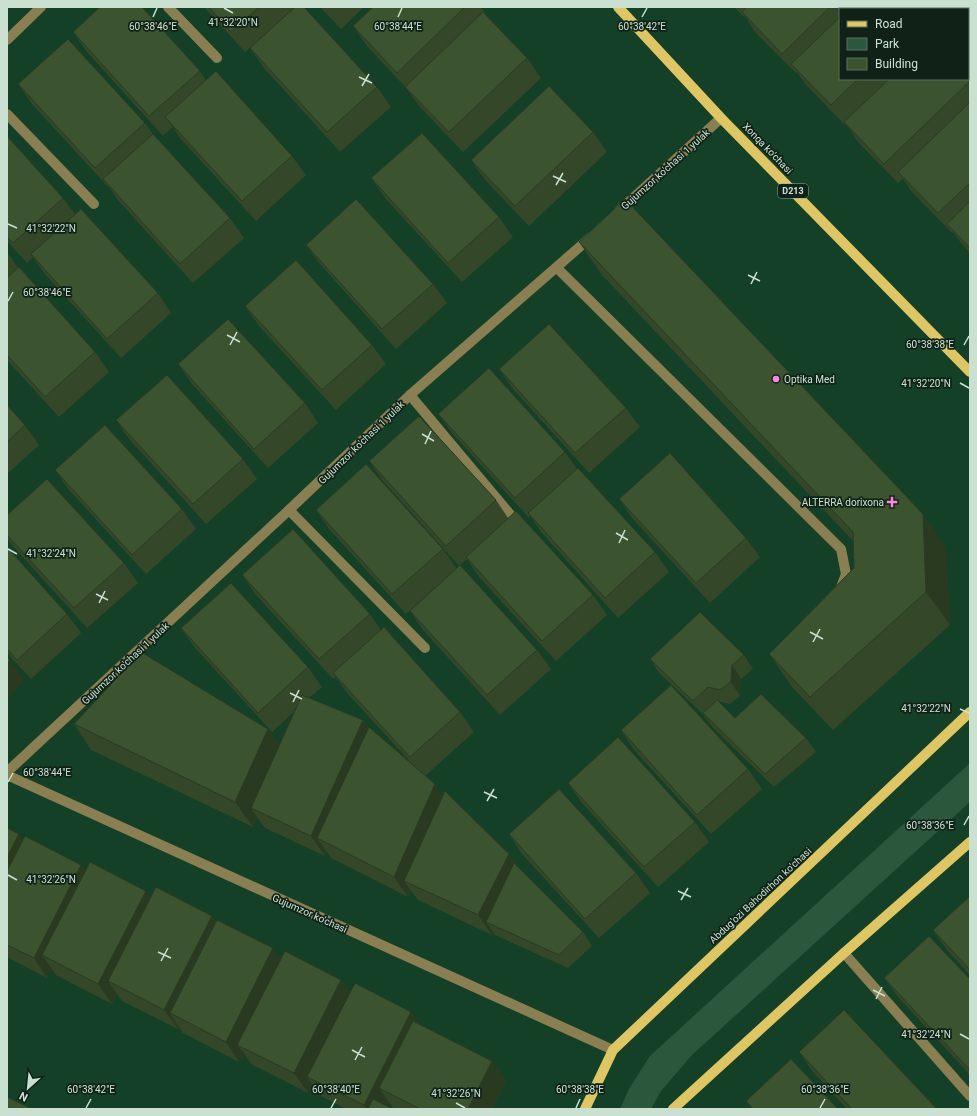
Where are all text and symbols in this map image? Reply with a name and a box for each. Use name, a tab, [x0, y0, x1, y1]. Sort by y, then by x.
legend	[839, 8, 969, 80]
text: 41°32'20"N	[208, 17, 258, 28]
text: Road	[875, 17, 903, 31]
text: 60°38'46"E	[129, 21, 177, 32]
text: 60°38'44"E	[374, 21, 422, 32]
text: 60°38'42"E	[618, 21, 666, 32]
text: Park	[875, 37, 900, 51]
text: Building	[875, 57, 918, 71]
street label: Xonqa ko'chasi	[741, 121, 795, 176]
street label: Gujumzor ko'chasi 1 yulak	[619, 126, 712, 212]
road number: D213	[778, 184, 808, 198]
text: 41°32'22"N	[26, 223, 76, 234]
text: 60°38'46"E	[23, 287, 71, 298]
text: 60°38'38"E	[906, 339, 954, 350]
marker: Optika Med	[771, 374, 781, 384]
place label: Optika Med	[784, 374, 835, 385]
text: 41°32'20"N	[901, 378, 951, 389]
street label: Gujumzor ko'chasi 1 yulak	[316, 398, 407, 486]
place label: ALTERRA dorixona	[802, 497, 884, 508]
marker: ALTERRA dorixona	[887, 497, 897, 507]
text: 41°32'24"N	[26, 548, 76, 559]
street label: Gujumzor ko'chasi 1 yulak	[80, 620, 172, 706]
text: 41°32'22"N	[901, 703, 951, 714]
text: 60°38'44"E	[23, 767, 71, 778]
text: 60°38'36"E	[906, 820, 954, 831]
street label: Abdug’ozi Bahodirhon ko’chasi	[707, 845, 814, 945]
text: 41°32'26"N	[26, 874, 76, 885]
street label: Gujumzor ko'chasi	[271, 892, 349, 935]
text: 41°32'24"N	[901, 1029, 951, 1040]
north arrow	[8, 1068, 48, 1108]
text: 60°38'42"E	[67, 1084, 115, 1095]
text: 60°38'40"E	[312, 1084, 360, 1095]
text: 60°38'38"E	[556, 1084, 604, 1095]
text: 60°38'36"E	[801, 1084, 849, 1095]
text: 41°32'26"N	[431, 1088, 481, 1099]
text: N	[17, 1089, 30, 1104]

